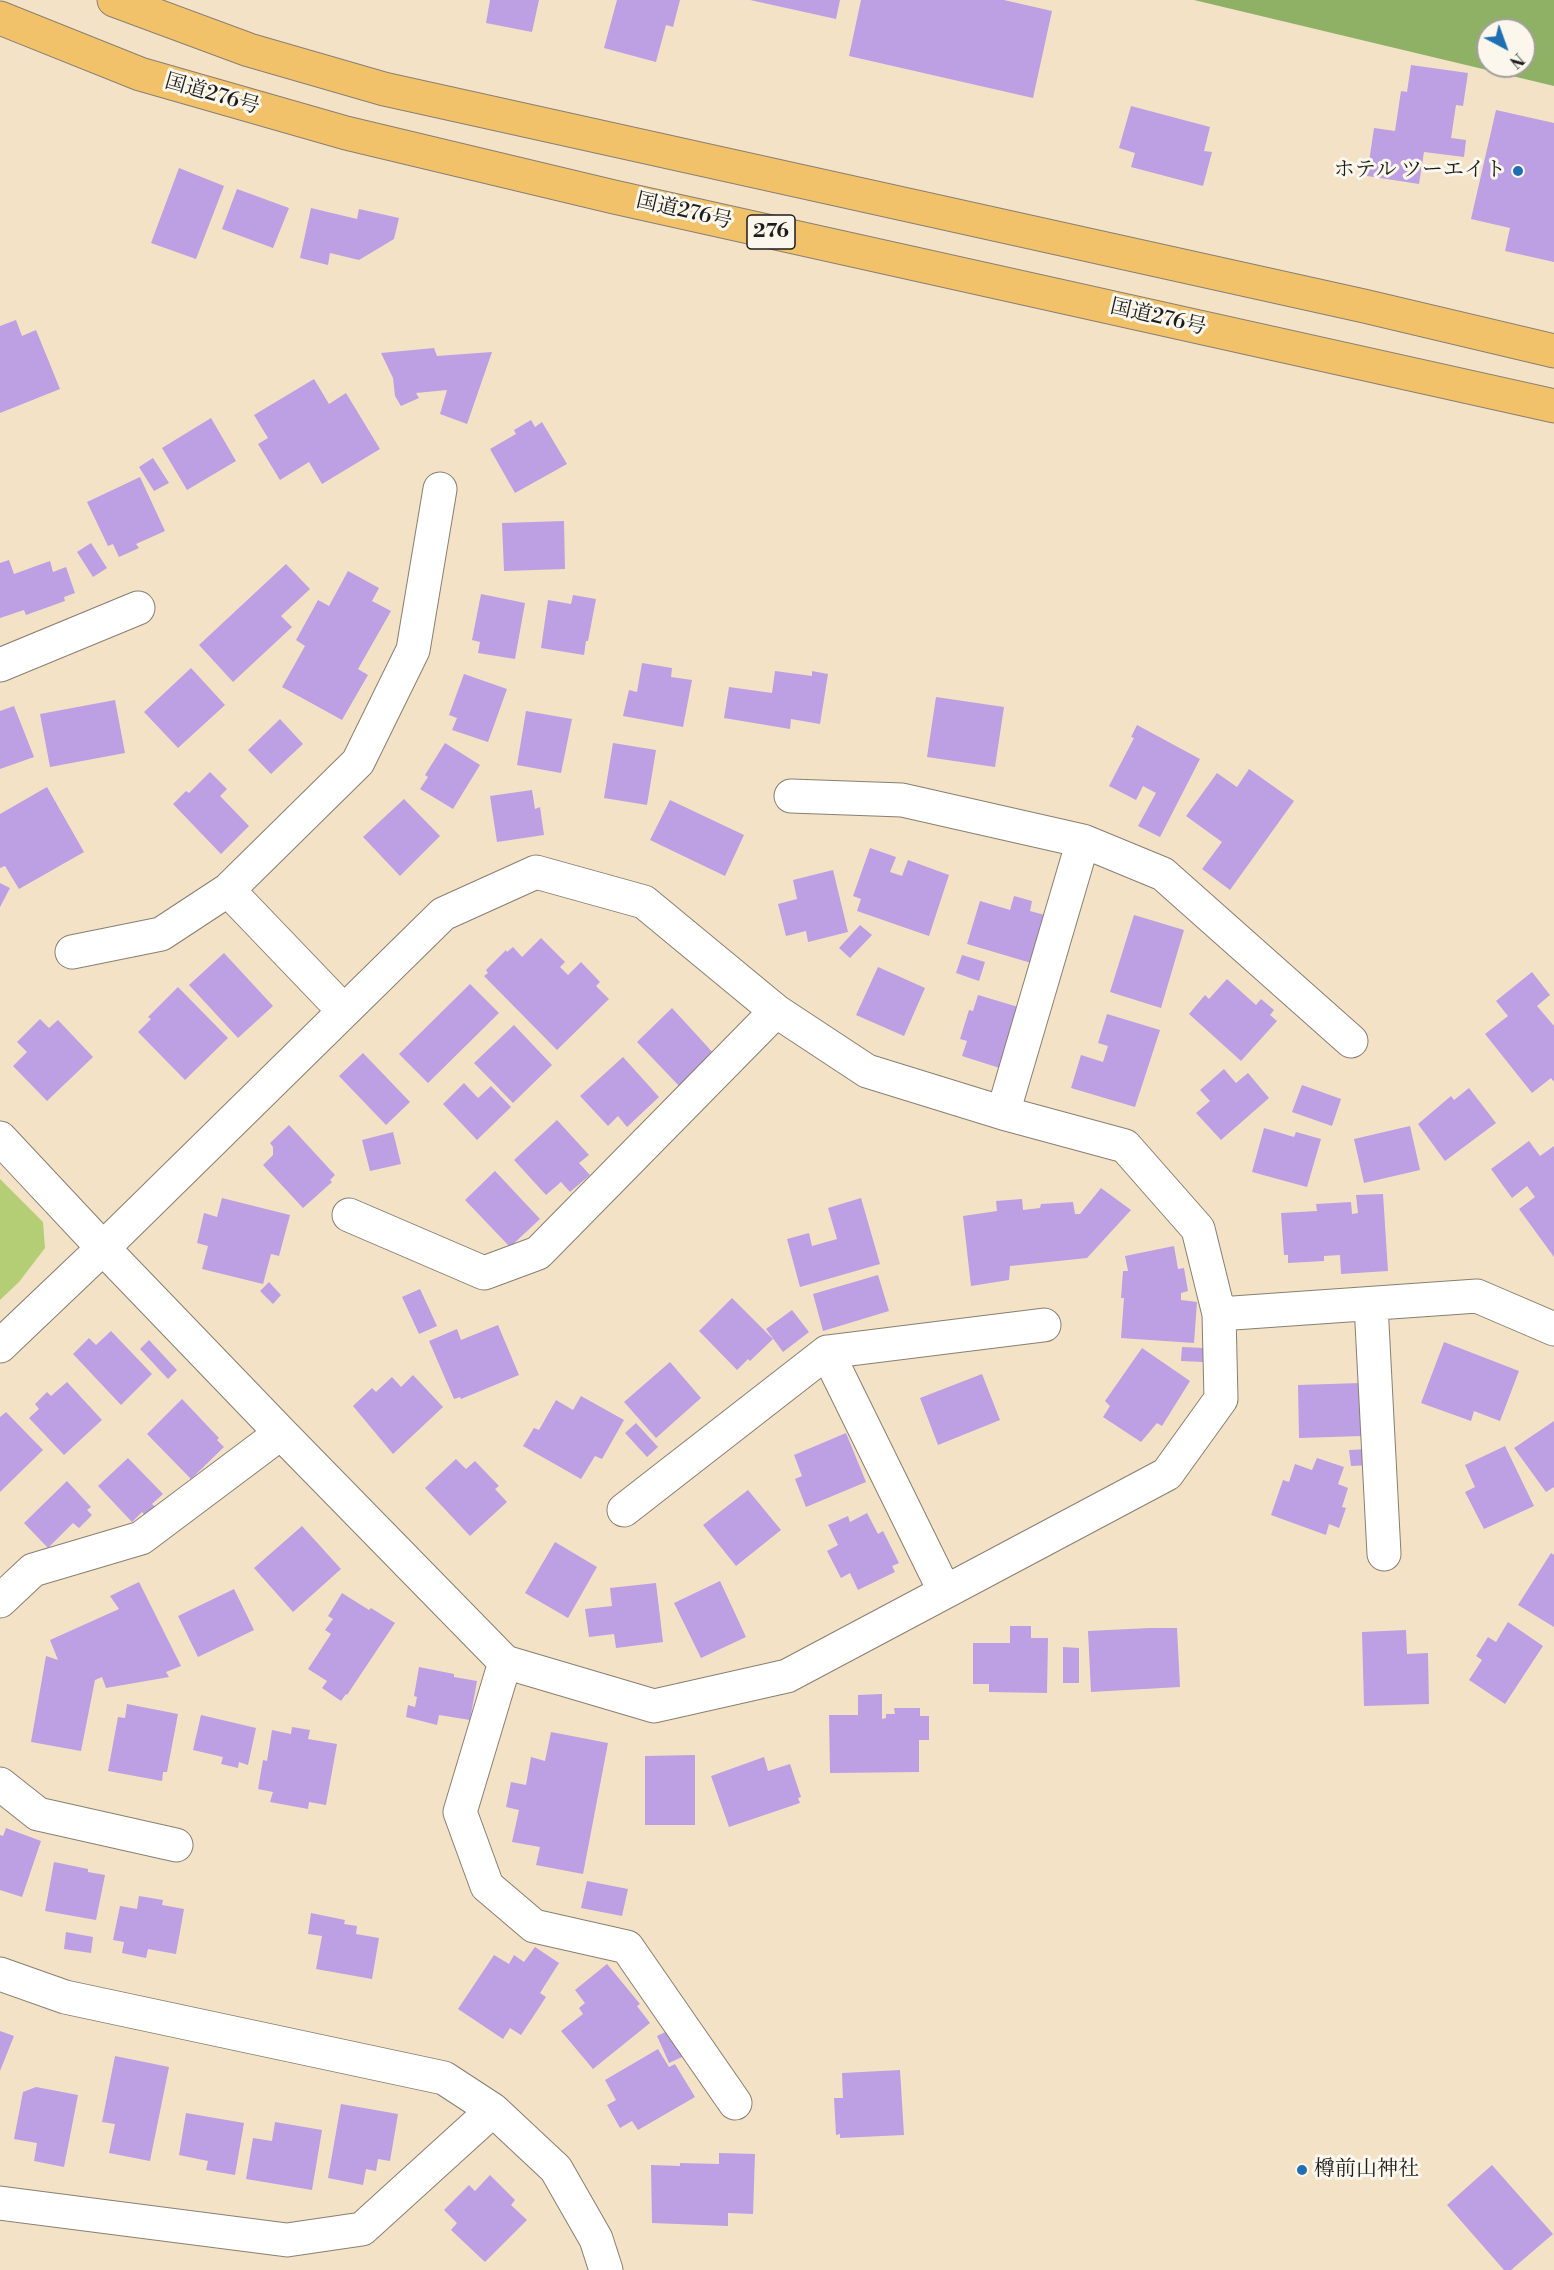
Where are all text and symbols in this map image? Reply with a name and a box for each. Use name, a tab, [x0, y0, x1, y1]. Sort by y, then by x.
north arrow	[1476, 18, 1536, 78]
text: N	[1505, 48, 1528, 72]
street label: 国道276号	[162, 69, 262, 121]
place label: ホテル ツーエイト	[1334, 158, 1506, 184]
marker: ホテル ツーエイト	[1511, 164, 1525, 178]
street label: 国道276号	[634, 189, 734, 235]
road number: 276	[747, 215, 795, 249]
street label: 国道276号	[1108, 295, 1208, 341]
place label: 樽前山神社	[1314, 2157, 1419, 2183]
marker: 樽前山神社	[1295, 2163, 1309, 2177]

